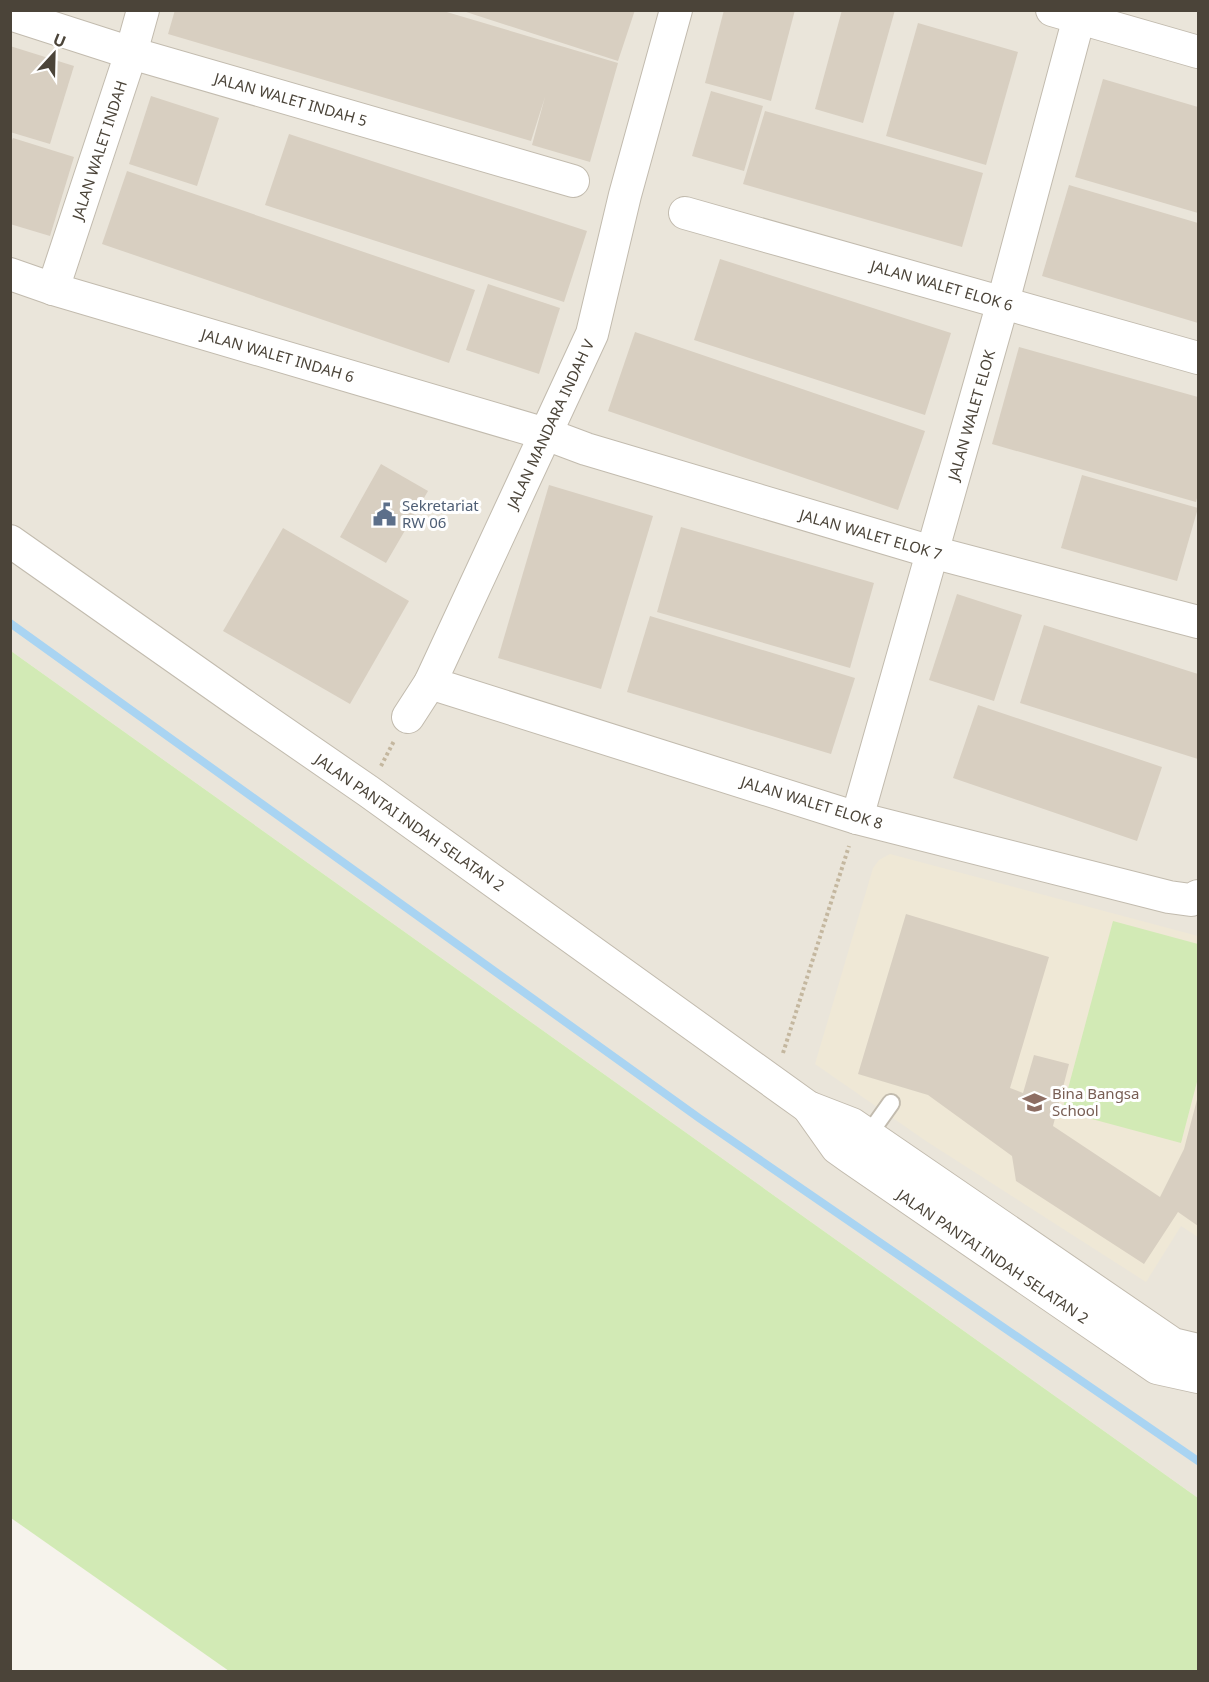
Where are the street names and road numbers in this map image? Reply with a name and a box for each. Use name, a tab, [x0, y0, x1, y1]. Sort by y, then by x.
street label: JALAN WALET INDAH 5	[210, 67, 370, 130]
street label: JALAN WALET INDAH	[66, 78, 131, 224]
street label: JALAN WALET ELOK 6	[867, 255, 1015, 315]
street label: JALAN WALET INDAH 6	[197, 323, 357, 386]
street label: JALAN MANDARA INDAH V	[501, 336, 598, 514]
street label: JALAN WALET ELOK	[942, 347, 999, 484]
street label: JALAN WALET ELOK 7	[796, 504, 944, 564]
street label: JALAN PANTAI INDAH SELATAN 2	[310, 748, 509, 895]
street label: JALAN WALET ELOK 8	[737, 770, 885, 833]
street label: JALAN PANTAI INDAH SELATAN 2	[892, 1183, 1093, 1328]

